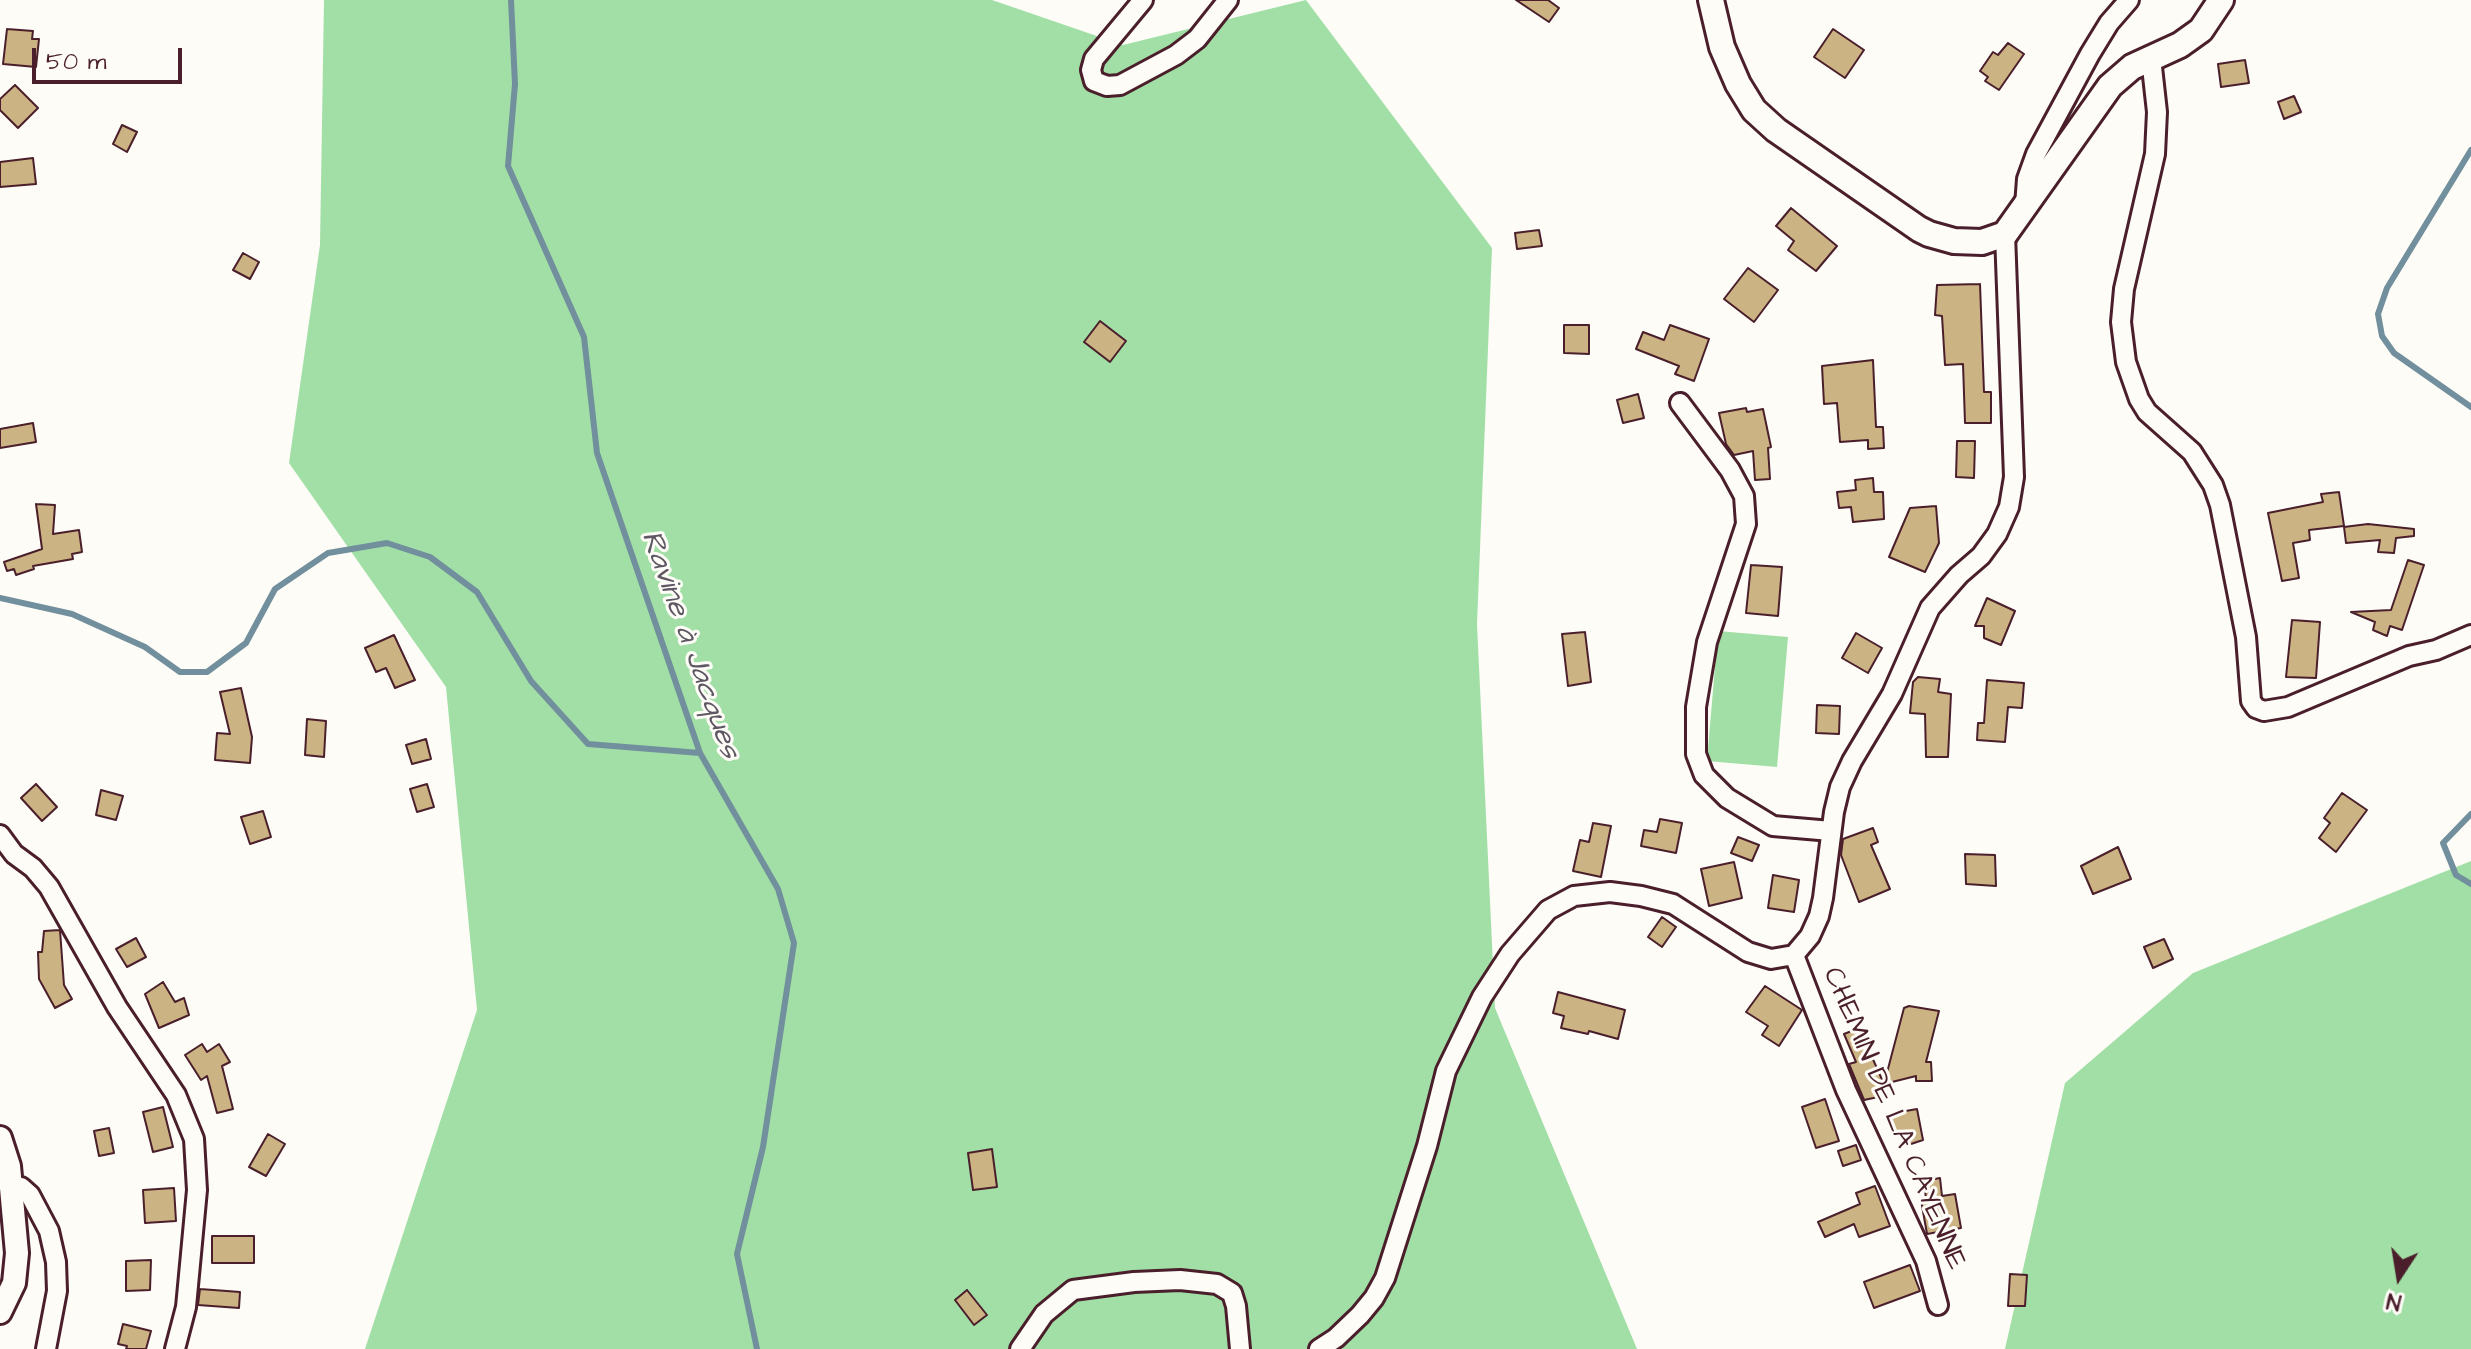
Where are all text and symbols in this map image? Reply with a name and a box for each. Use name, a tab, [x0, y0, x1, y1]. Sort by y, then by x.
scale bar	[36, 32, 186, 82]
text: 50 m	[46, 45, 106, 79]
water label: Ravine à Jacques	[631, 526, 747, 764]
street label: CHEMIN DE LA CAYENNE	[1814, 963, 1972, 1275]
north arrow	[2359, 1237, 2439, 1317]
text: N	[2384, 1284, 2404, 1318]

